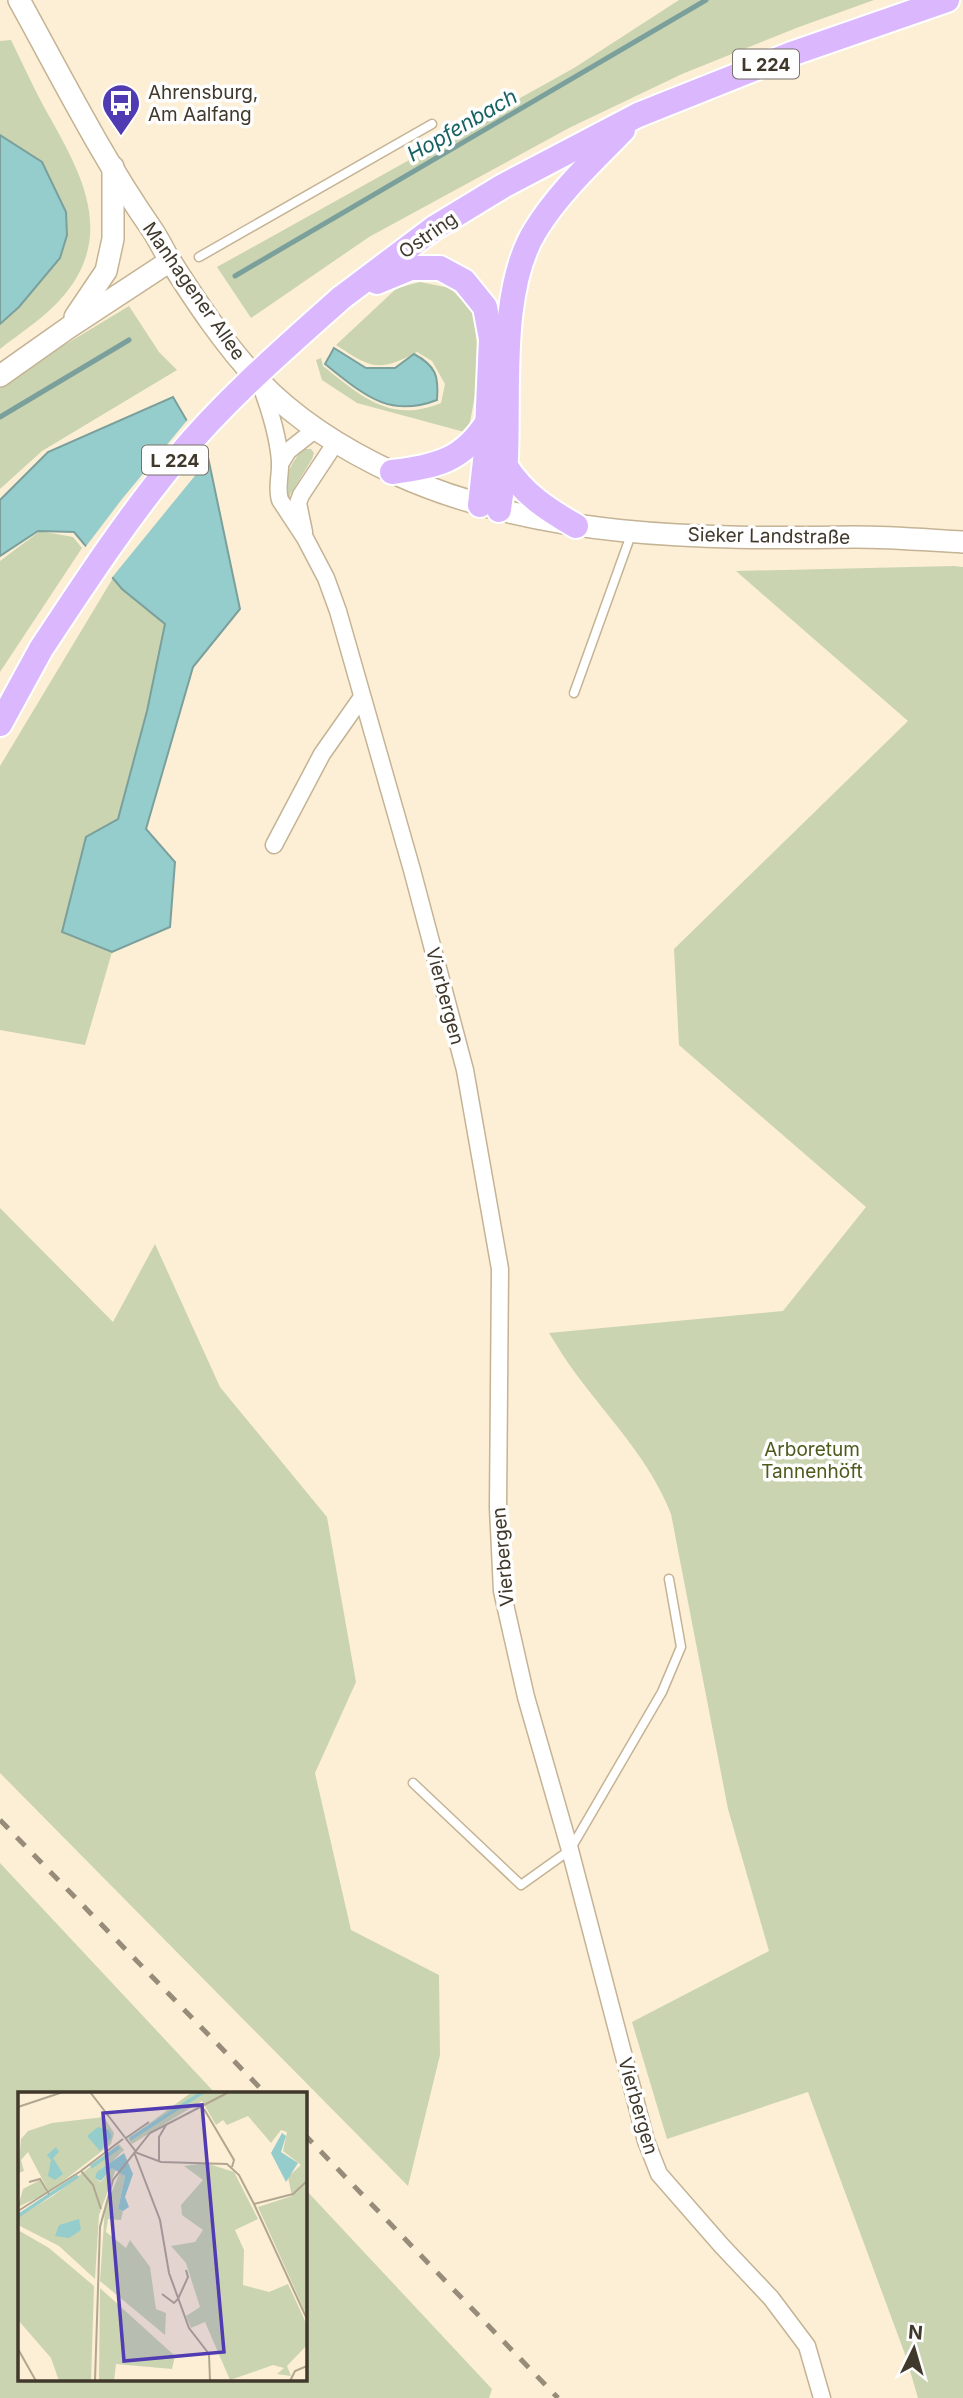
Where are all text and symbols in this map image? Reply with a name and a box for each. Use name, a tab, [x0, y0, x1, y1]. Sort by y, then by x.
road number: L 224	[733, 50, 799, 78]
place label: Ahrensburg, Am Aalfang	[148, 81, 258, 126]
bus stop icon: Ahrensburg, Am Aalfang	[100, 82, 142, 137]
water label: Hopfenbach	[402, 83, 522, 167]
street label: Ostring	[394, 207, 462, 263]
street label: Manhagener Allee	[138, 218, 250, 364]
road number: L 224	[142, 446, 208, 474]
street label: Sieker Landstraße	[688, 523, 850, 549]
street label: Vierbergen	[421, 945, 469, 1047]
park label: Arboretum Tannenhöft	[761, 1438, 863, 1483]
street label: Vierbergen	[487, 1506, 519, 1608]
street label: Vierbergen	[613, 2055, 663, 2157]
inset map	[18, 2092, 306, 2380]
north arrow	[879, 2314, 949, 2384]
text: N	[907, 2320, 924, 2345]

